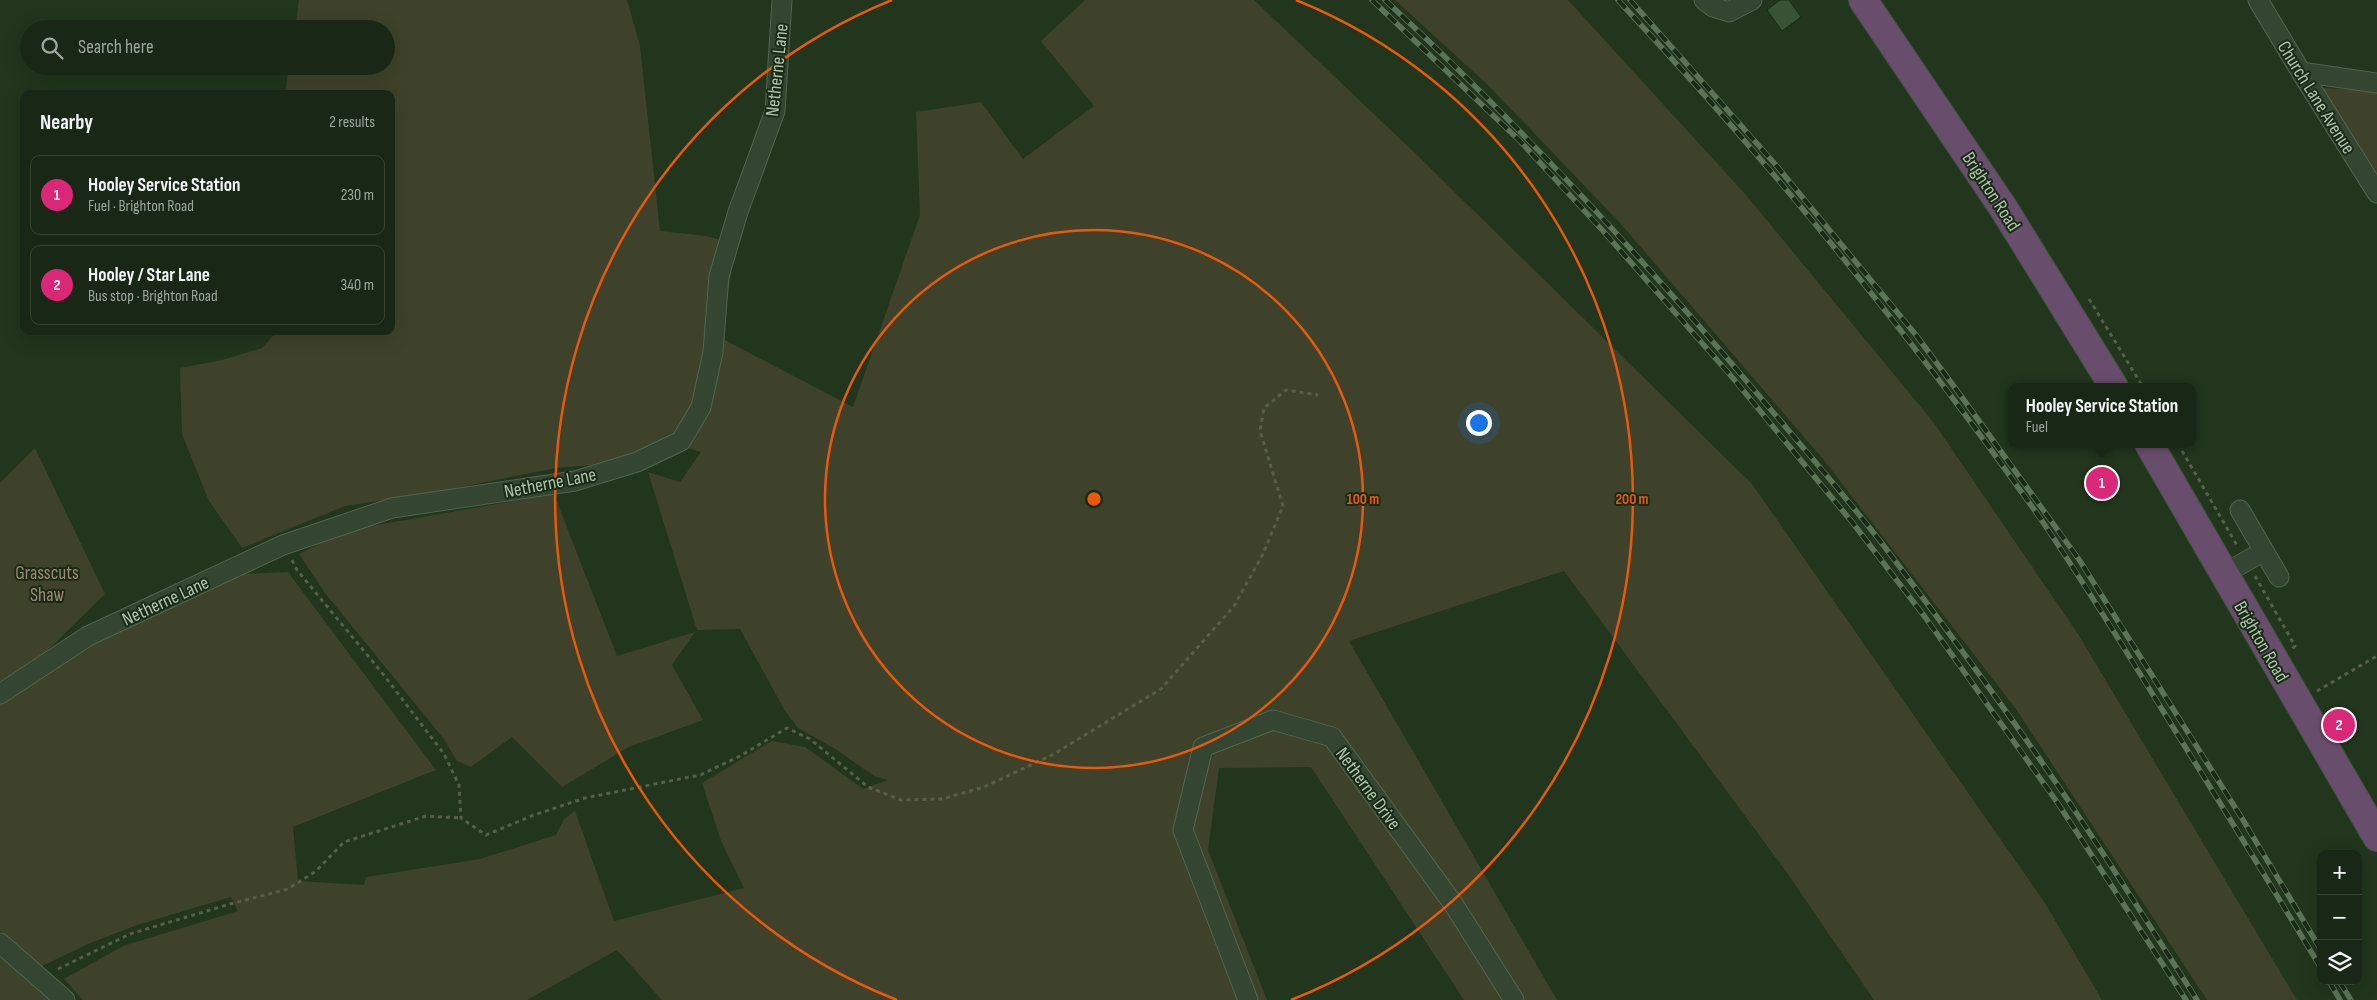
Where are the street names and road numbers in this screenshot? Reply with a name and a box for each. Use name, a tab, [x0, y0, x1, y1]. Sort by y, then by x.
street label: Netherne Lane	[761, 23, 794, 118]
street label: Church Lane Avenue	[2272, 37, 2360, 159]
street label: Brighton Road	[1957, 148, 2025, 236]
street label: Netherne Lane	[502, 463, 598, 504]
street label: Netherne Lane	[119, 571, 213, 631]
street label: Brighton Road	[2228, 597, 2293, 686]
street label: Netherne Drive	[1330, 743, 1405, 835]

